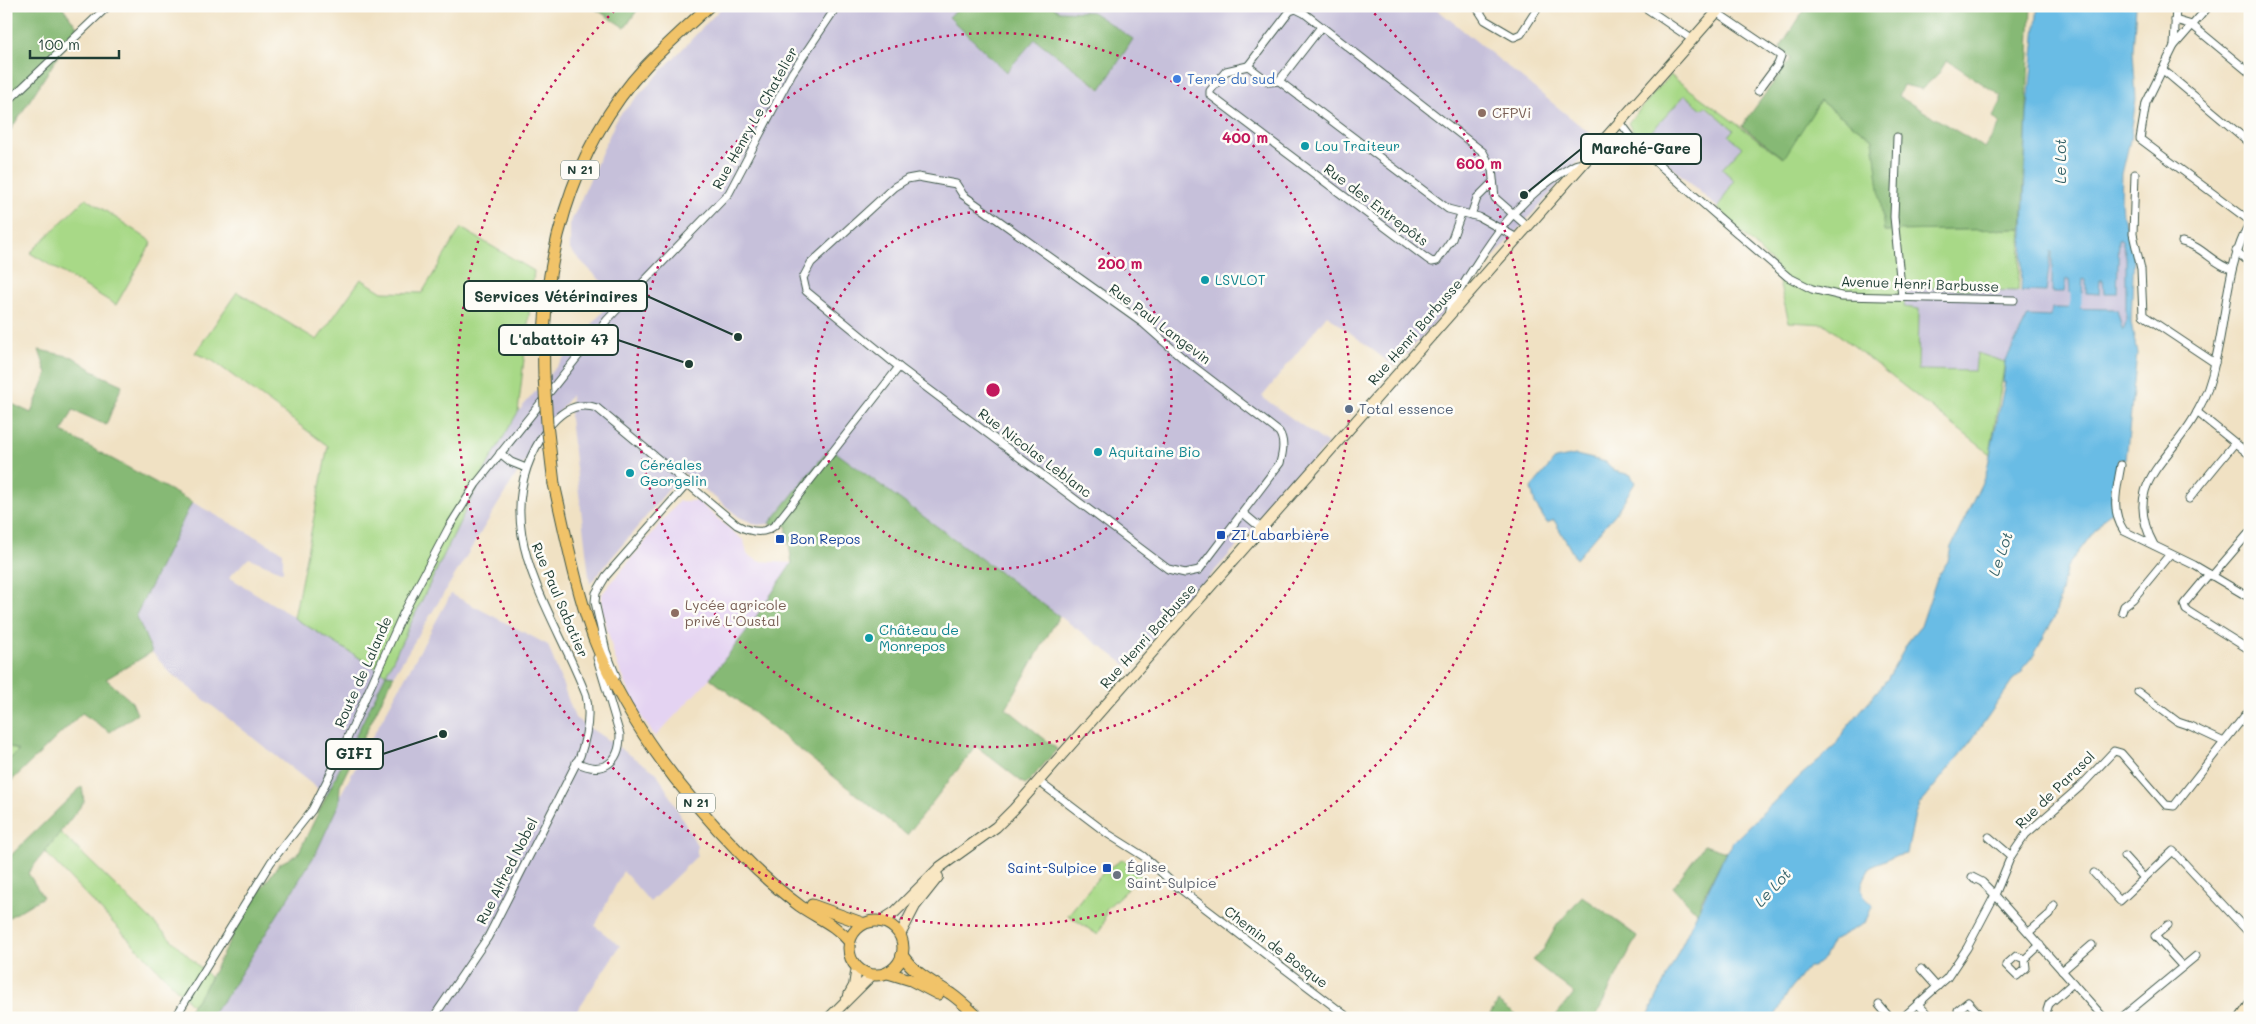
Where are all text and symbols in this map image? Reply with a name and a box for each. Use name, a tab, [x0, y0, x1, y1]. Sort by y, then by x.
scale bar	[30, 28, 119, 60]
text: 100 m	[38, 34, 80, 54]
street label: Rue Henry Le Chatelier	[707, 43, 802, 193]
place label: Terre du sud	[1187, 69, 1275, 88]
marker: Terre du sud	[1171, 73, 1183, 85]
place label: CFPVi	[1492, 103, 1531, 122]
marker: CFPVi	[1476, 107, 1488, 119]
text: 400 m	[1222, 127, 1268, 147]
callout: Marché-Gare	[1581, 134, 1701, 164]
place label: Lou Traiteur	[1315, 136, 1400, 155]
text: Marché-Gare	[1591, 138, 1691, 158]
water label: Le Lot	[2050, 138, 2070, 184]
marker: Lou Traiteur	[1299, 140, 1311, 152]
text: 600 m	[1456, 153, 1502, 173]
street label: Rue des Entrepôts	[1320, 159, 1432, 250]
road number: N 21	[561, 160, 599, 180]
text: 200 m	[1098, 253, 1143, 273]
place label: LSVLOT	[1215, 270, 1266, 289]
street label: Avenue Henri Barbusse	[1841, 271, 2000, 296]
marker: LSVLOT	[1199, 274, 1211, 286]
street label: Rue Henri Barbusse	[1363, 274, 1466, 389]
street label: Rue Paul Langevin	[1106, 279, 1215, 368]
callout: Services Vétérinaires	[464, 281, 647, 311]
text: Services Vétérinaires	[474, 286, 638, 306]
callout: L'abattoir 47	[499, 325, 618, 355]
text: L'abattoir 47	[509, 329, 609, 349]
centre of rings	[984, 381, 1002, 399]
place label: Total essence	[1359, 399, 1454, 418]
marker: Total essence	[1343, 403, 1355, 415]
street label: Rue Nicolas Leblanc	[975, 404, 1096, 502]
place label: Aquitaine Bio	[1108, 442, 1200, 461]
marker: Aquitaine Bio	[1092, 446, 1104, 458]
place label: Céréales Georgelin	[640, 455, 707, 490]
marker: Céréales Georgelin	[624, 467, 636, 479]
place label: ZI Labarbière	[1231, 525, 1329, 544]
place label: Bon Repos	[790, 529, 861, 548]
marker: ZI Labarbière	[1215, 529, 1227, 541]
water label: Le Lot	[1983, 529, 2017, 578]
marker: Bon Repos	[774, 533, 786, 545]
street label: Rue Paul Sabatier	[528, 539, 593, 660]
street label: Rue Henri Barbusse	[1095, 579, 1200, 692]
place label: Lycée agricole privé L'Oustal	[685, 595, 787, 630]
marker: Lycée agricole privé L'Oustal	[669, 607, 681, 619]
street label: Route de Lalande	[329, 613, 396, 730]
place label: Château de Monrepos	[879, 620, 959, 655]
marker: Château de Monrepos	[863, 632, 875, 644]
callout: GIFI	[326, 739, 383, 769]
text: GIFI	[336, 743, 373, 763]
street label: Rue de Parasol	[2011, 747, 2098, 832]
road number: N 21	[677, 794, 715, 812]
street label: Rue Alfred Nobel	[471, 814, 542, 927]
place label: Église Saint-Sulpice	[1127, 857, 1217, 892]
place label: Saint-Sulpice	[1007, 858, 1097, 877]
marker: Saint-Sulpice	[1101, 862, 1113, 874]
water label: Le Lot	[1749, 864, 1795, 911]
marker: Église Saint-Sulpice	[1111, 869, 1123, 881]
street label: Chemin de Bosque	[1221, 901, 1332, 992]

